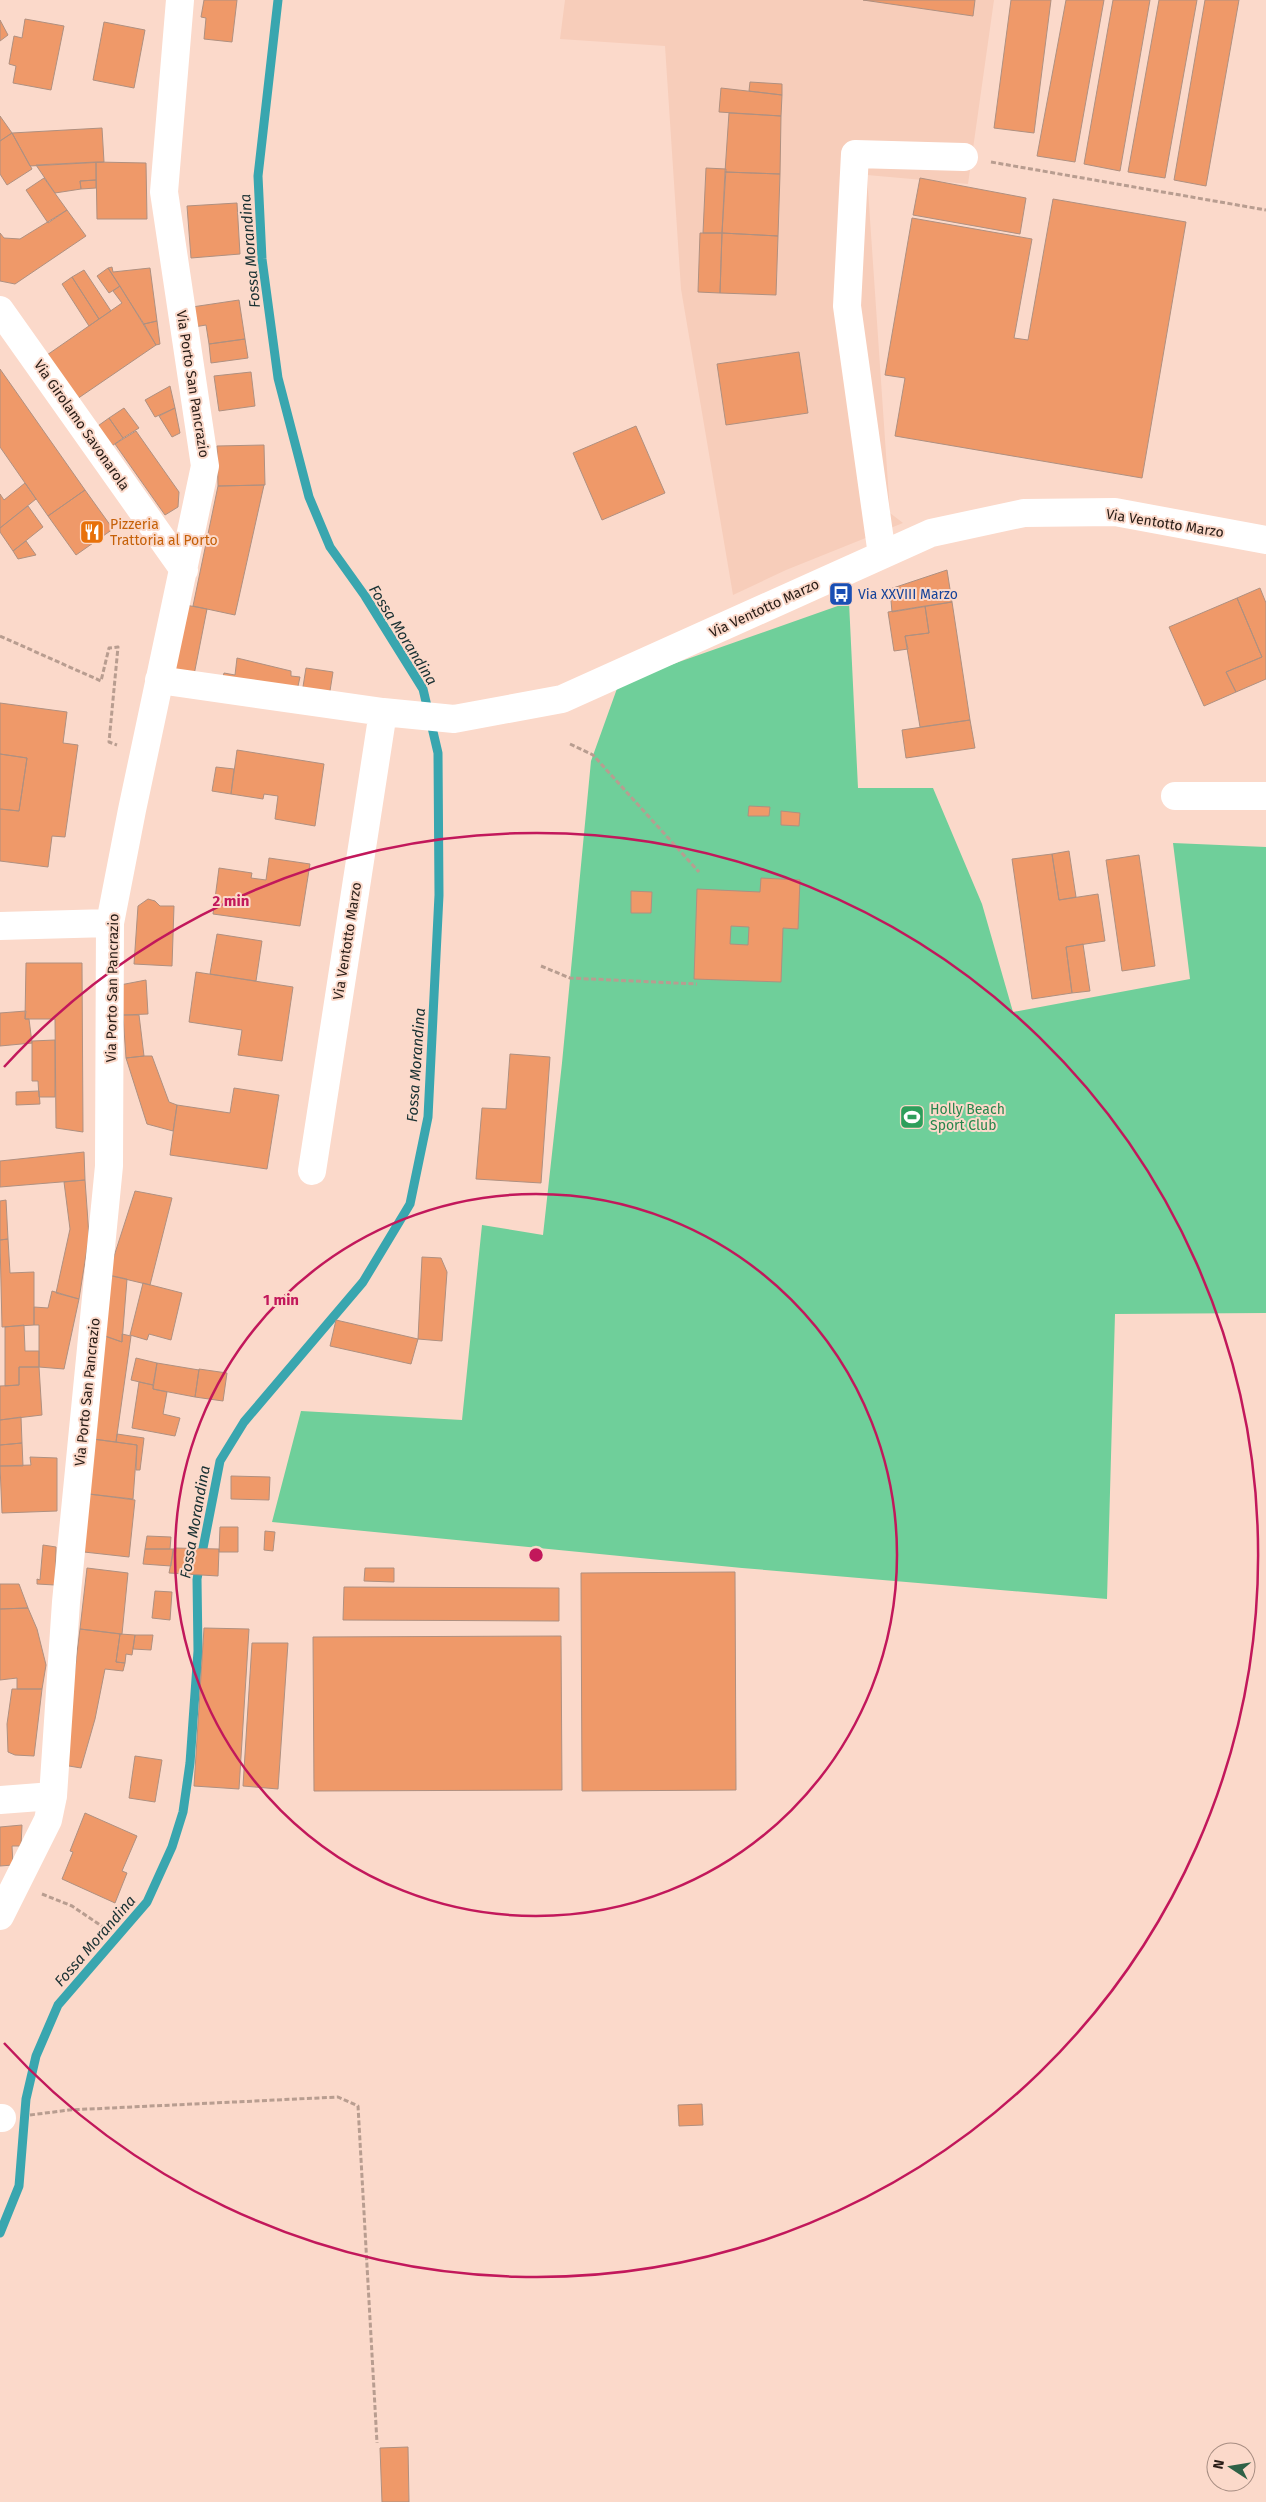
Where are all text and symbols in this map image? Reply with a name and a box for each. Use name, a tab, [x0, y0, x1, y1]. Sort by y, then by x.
water label: Fossa Morandina	[236, 193, 264, 309]
street label: Via Porto San Pancrazio	[172, 309, 213, 459]
street label: Via Girolamo Savonarola	[30, 357, 133, 494]
street label: Via Ventotto Marzo	[1105, 506, 1225, 541]
place label: Pizzeria Trattoria al Porto	[110, 516, 218, 549]
restaurant icon: Pizzeria Trattoria al Porto	[79, 519, 105, 545]
street label: Via Ventotto Marzo	[707, 576, 822, 641]
bus stop icon: Via XXVIII Marzo	[828, 581, 854, 607]
water label: Fossa Morandina	[365, 582, 441, 688]
place label: Via XXVIII Marzo	[858, 586, 958, 603]
street label: Via Ventotto Marzo	[330, 881, 365, 1001]
text: 2 min	[213, 892, 249, 910]
street label: Via Porto San Pancrazio	[103, 913, 122, 1063]
water label: Fossa Morandina	[403, 1007, 429, 1123]
place label: Holly Beach Sport Club	[930, 1101, 1005, 1134]
sports icon: Holly Beach Sport Club	[899, 1104, 925, 1130]
text: 1 min	[263, 1291, 299, 1309]
street label: Via Porto San Pancrazio	[71, 1317, 104, 1467]
water label: Fossa Morandina	[176, 1464, 214, 1580]
centre of rings	[527, 1546, 545, 1564]
water label: Fossa Morandina	[51, 1892, 139, 1990]
north arrow	[1206, 2442, 1256, 2492]
text: N	[1209, 2458, 1228, 2471]

